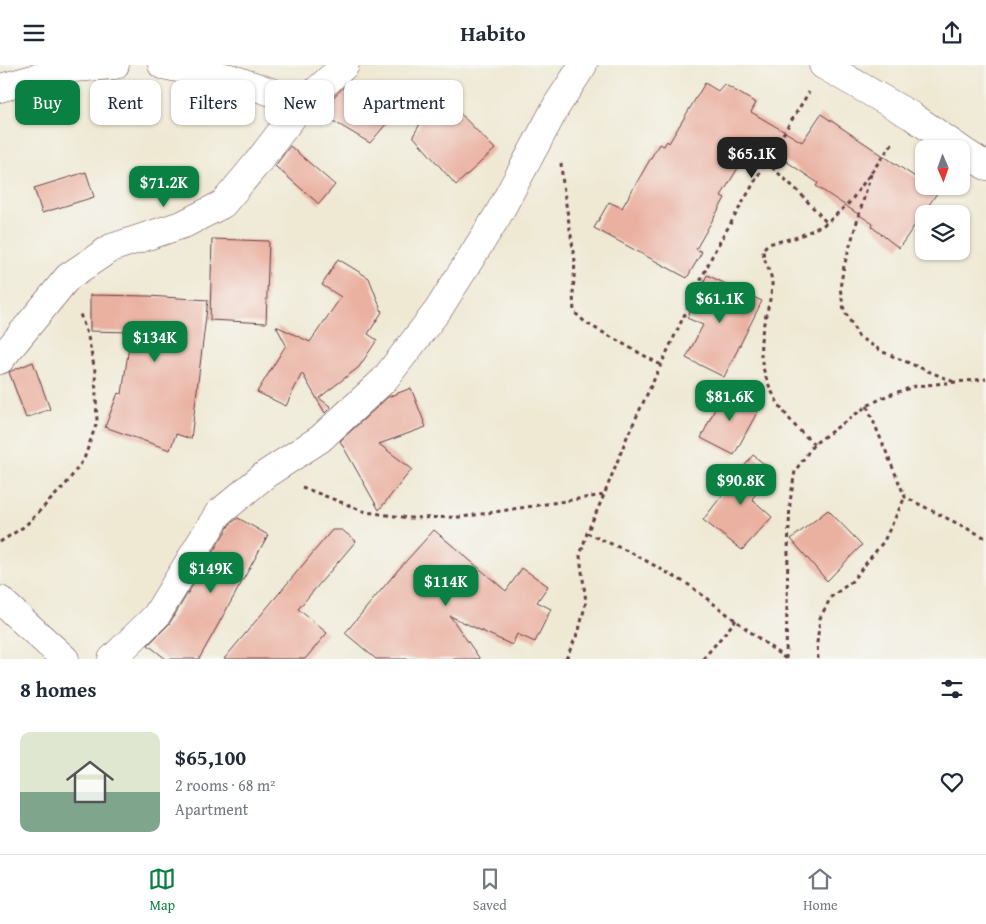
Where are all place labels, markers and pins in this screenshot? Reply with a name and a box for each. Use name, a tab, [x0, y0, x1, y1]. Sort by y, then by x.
pin: $65.1K	[711, 137, 793, 179]
pin: $71.2K	[123, 165, 205, 208]
pin: $61.1K	[679, 281, 761, 324]
pin: $134K	[120, 321, 190, 363]
pin: $81.6K	[689, 379, 771, 422]
pin: $90.8K	[700, 463, 782, 506]
pin: $149K	[176, 551, 246, 594]
pin: $114K	[411, 565, 481, 607]

